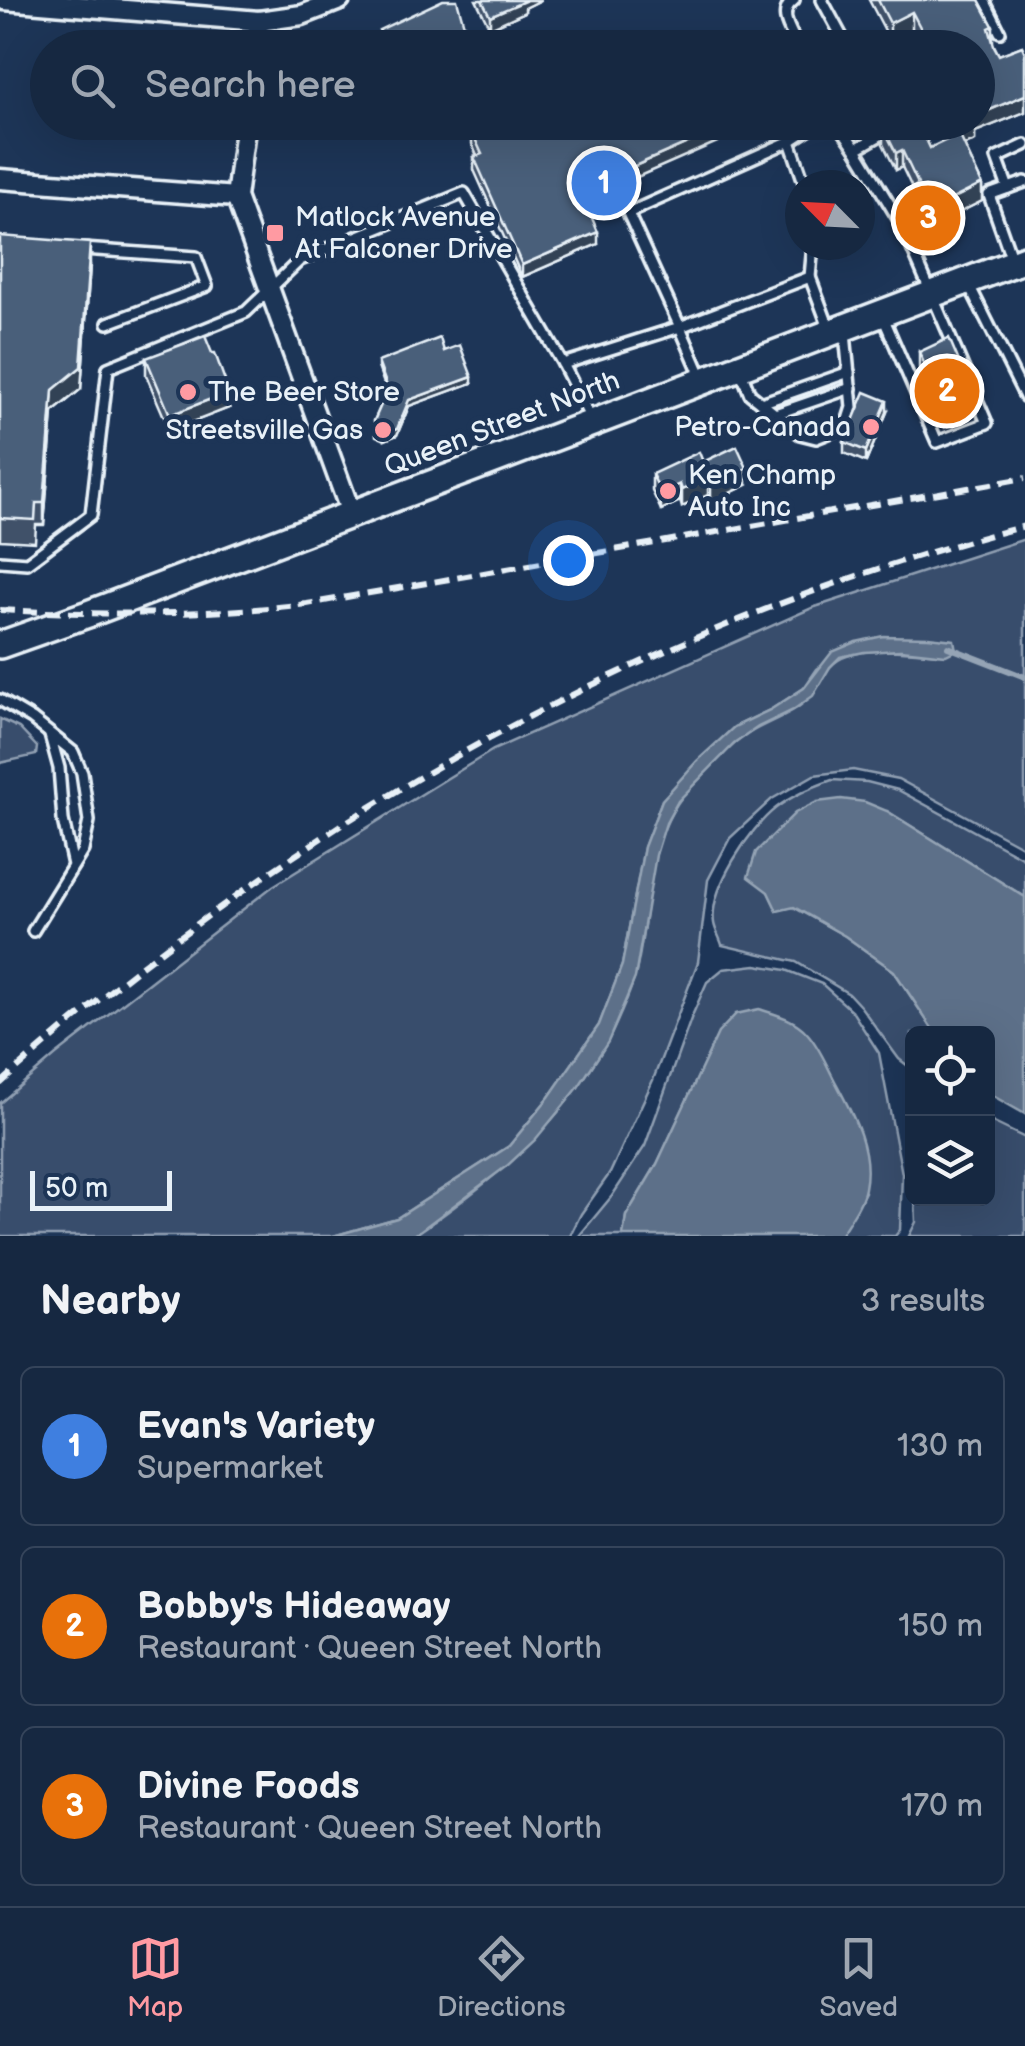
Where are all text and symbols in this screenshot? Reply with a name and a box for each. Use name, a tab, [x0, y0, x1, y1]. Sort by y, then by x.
search box	[30, 30, 995, 140]
icon: search	[65, 58, 120, 113]
text: Search here	[145, 63, 356, 108]
pin: 1	[572, 146, 636, 220]
north arrow	[785, 170, 875, 260]
pin: 3	[896, 180, 960, 256]
place label: Matlock Avenue At Falconer Drive	[295, 201, 513, 266]
marker: Matlock Avenue At Falconer Drive	[264, 222, 286, 244]
pin: 2	[914, 354, 980, 428]
street label: Queen Street North	[380, 364, 624, 484]
place label: The Beer Store	[208, 376, 400, 409]
marker: The Beer Store	[177, 381, 199, 403]
place label: Petro-Canada	[674, 411, 851, 444]
place label: Streetsville Gas	[165, 414, 363, 447]
marker: Petro-Canada	[860, 416, 882, 438]
marker: Streetsville Gas	[372, 419, 394, 441]
place label: Ken Champ Auto Inc	[688, 459, 836, 524]
marker: Ken Champ Auto Inc	[657, 480, 679, 502]
your location	[543, 535, 594, 586]
map controls	[905, 1026, 995, 1206]
button: locate	[905, 1026, 995, 1116]
button: layers	[905, 1116, 995, 1206]
scale bar	[30, 1166, 172, 1210]
text: 50 m	[45, 1172, 108, 1205]
text: Nearby	[40, 1276, 180, 1327]
text: 3 results	[861, 1282, 985, 1321]
text: Evan's Variety	[137, 1404, 375, 1449]
text: 1	[68, 1427, 81, 1466]
text: 130 m	[897, 1427, 983, 1466]
text: Supermarket	[137, 1449, 323, 1488]
text: Bobby's Hideaway	[137, 1584, 450, 1629]
text: 2	[65, 1607, 84, 1646]
text: 150 m	[898, 1607, 983, 1646]
text: Restaurant · Queen Street North	[137, 1629, 602, 1668]
text: Divine Foods	[137, 1764, 360, 1809]
text: 3	[65, 1787, 84, 1826]
text: 170 m	[901, 1787, 983, 1826]
text: Restaurant · Queen Street North	[137, 1809, 602, 1848]
tab: Map	[127, 1931, 183, 2024]
tab: Directions	[437, 1931, 566, 2024]
tab: Saved	[820, 1931, 898, 2024]

